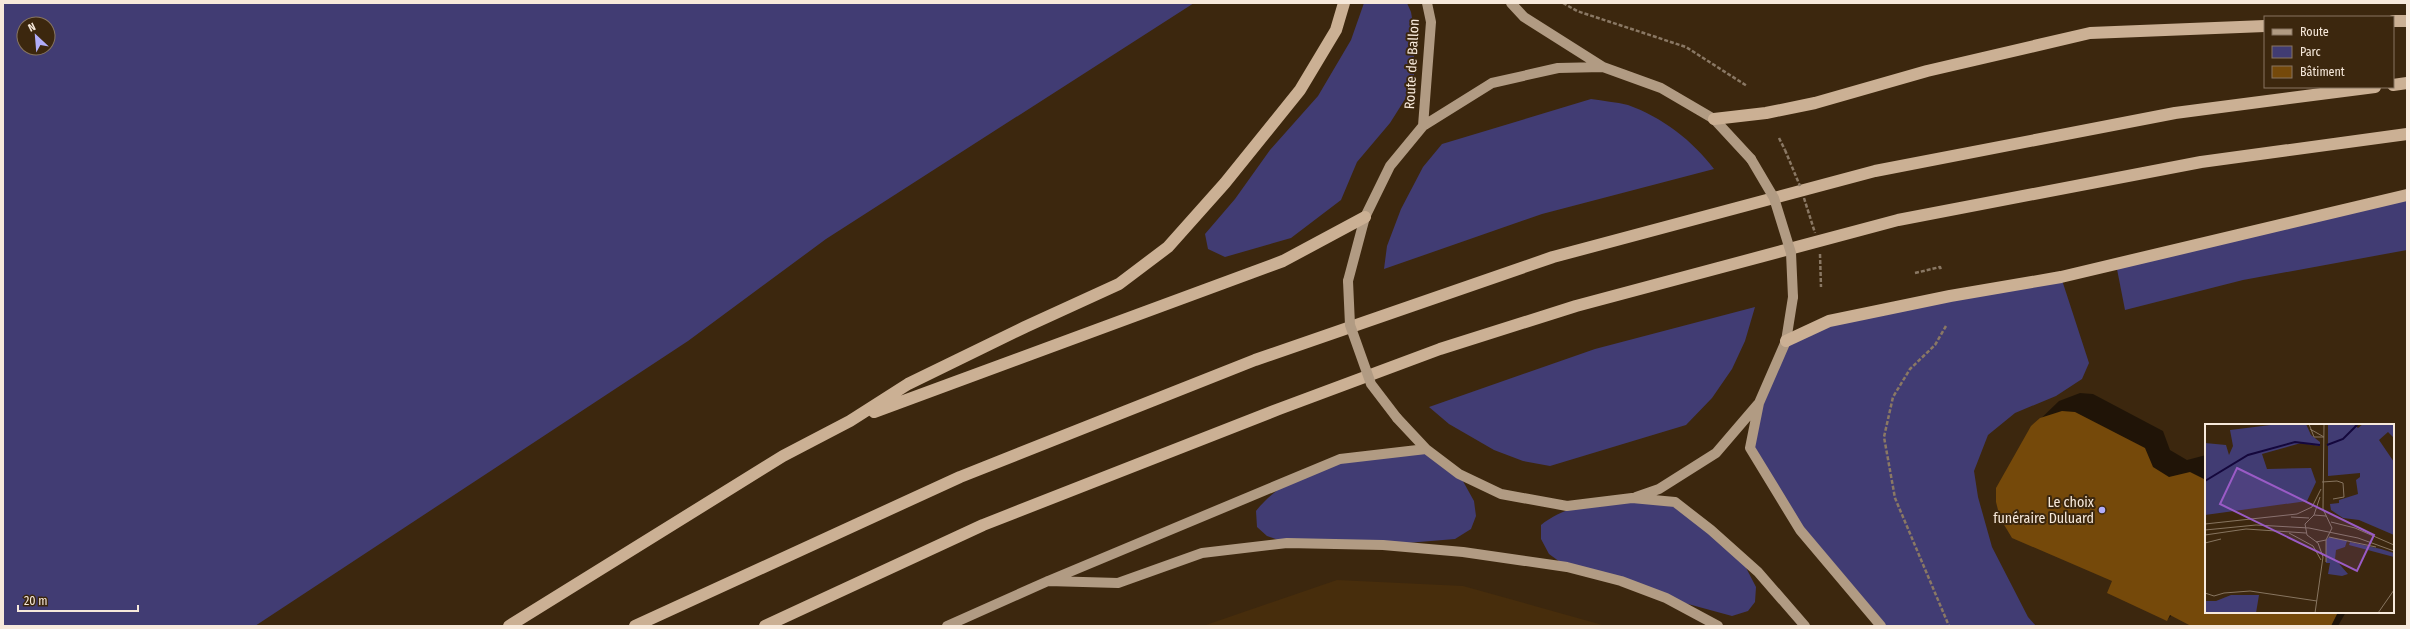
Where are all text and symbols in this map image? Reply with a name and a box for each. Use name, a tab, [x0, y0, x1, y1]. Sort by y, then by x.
north arrow	[16, 16, 56, 56]
legend	[2264, 16, 2394, 88]
street label: Route de Ballon	[1401, 18, 1423, 110]
text: N	[26, 20, 38, 35]
text: Route	[2300, 25, 2329, 39]
text: Parc	[2300, 45, 2321, 59]
text: Bâtiment	[2300, 65, 2345, 79]
inset map	[2205, 424, 2394, 613]
place label: Le choix funéraire Duluard	[1993, 494, 2095, 527]
marker: Le choix funéraire Duluard	[2097, 505, 2107, 515]
scale bar	[18, 587, 138, 613]
text: 20 m	[24, 594, 48, 608]

